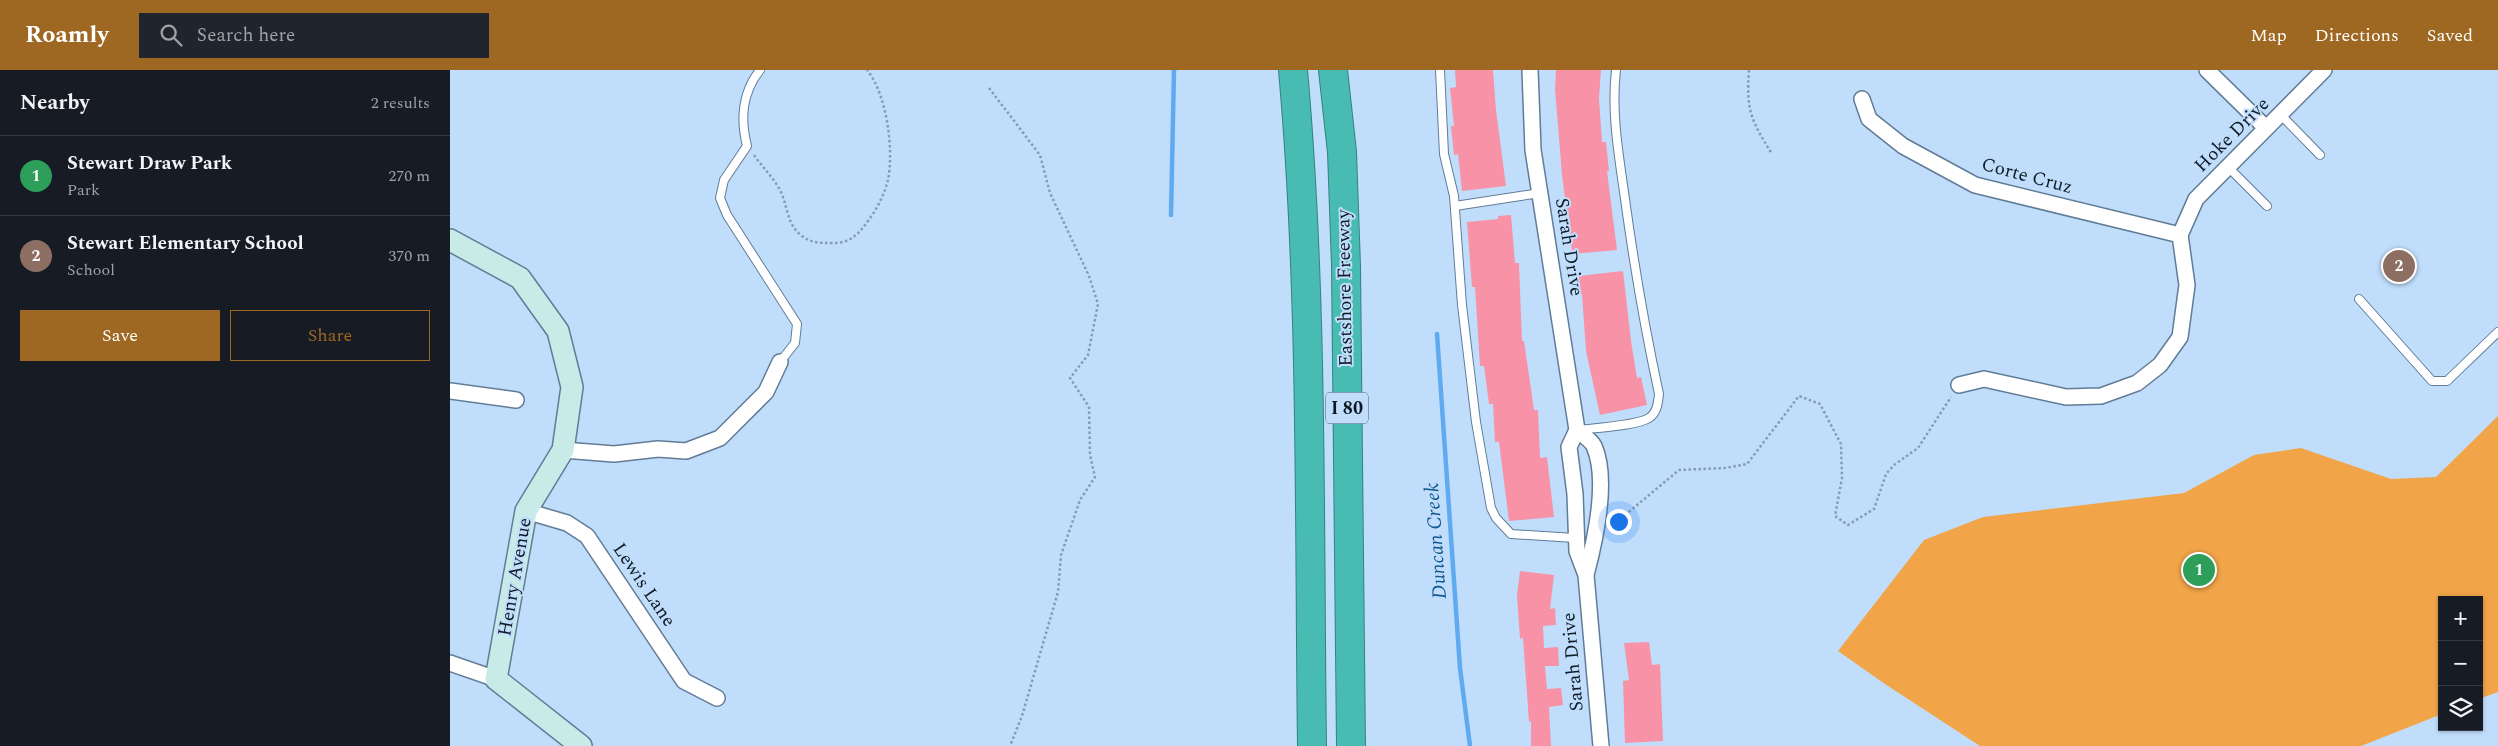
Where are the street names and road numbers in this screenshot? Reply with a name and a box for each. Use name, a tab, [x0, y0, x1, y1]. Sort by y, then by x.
street label: Hoke Drive	[2188, 91, 2276, 179]
street label: Corte Cruz	[1978, 150, 2076, 202]
street label: Sarah Drive	[1547, 196, 1591, 298]
street label: Eastshore Freeway	[1329, 208, 1361, 367]
road number: I 80	[1326, 392, 1368, 423]
street label: Henry Avenue	[490, 516, 540, 638]
street label: Lewis Lane	[605, 537, 683, 633]
street label: Sarah Drive	[1554, 611, 1592, 713]

